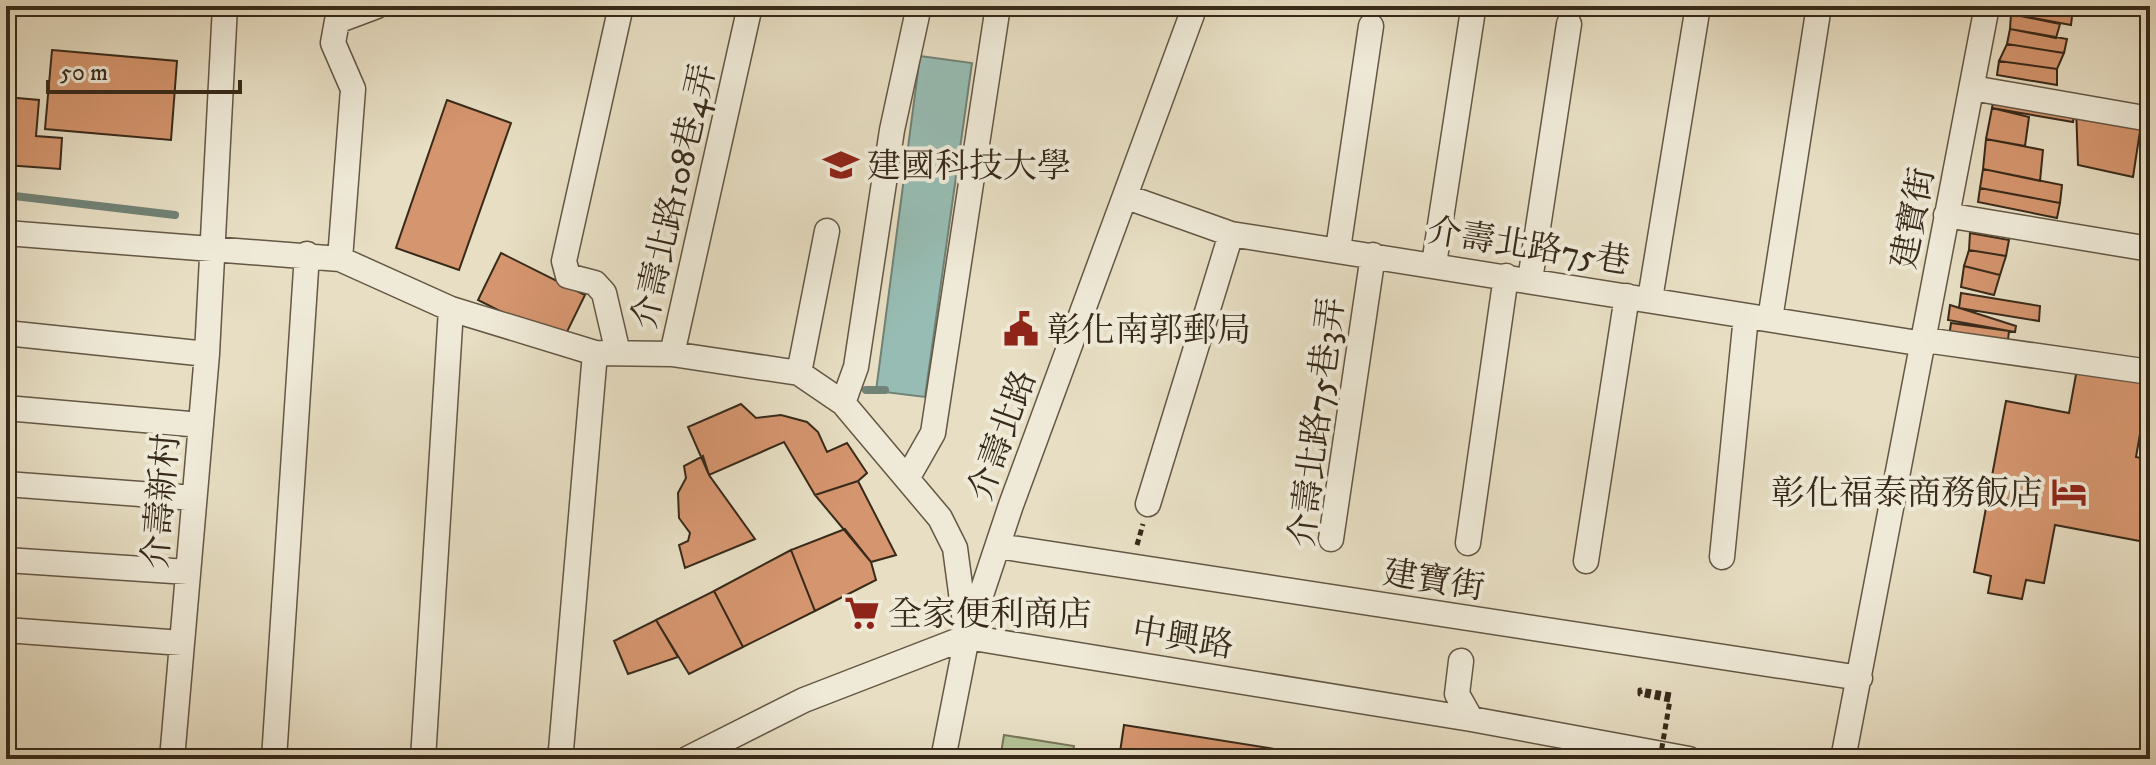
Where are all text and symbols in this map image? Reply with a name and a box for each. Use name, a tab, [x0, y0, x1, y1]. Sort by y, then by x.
scale bar	[48, 44, 240, 94]
text: 50 m	[60, 58, 108, 88]
street label: 介壽北路108巷4弄	[624, 60, 726, 333]
school or university icon: 建國科技大學	[822, 146, 860, 184]
place label: 建國科技大學	[867, 146, 1071, 188]
street label: 建寶街	[1884, 164, 1944, 272]
street label: 介壽北路75巷	[1424, 210, 1633, 284]
street label: 介壽北路75巷3弄	[1282, 295, 1354, 550]
public building icon: 彰化南郭郵局	[1002, 310, 1040, 348]
place label: 彰化南郭郵局	[1047, 310, 1251, 352]
street label: 介壽北路	[960, 365, 1046, 507]
street label: 介壽新村	[135, 432, 189, 571]
place label: 彰化福泰商務飯店	[1771, 473, 2043, 515]
hotel icon: 彰化福泰商務飯店	[2050, 473, 2088, 511]
street label: 建寶街	[1380, 552, 1487, 610]
supermarket icon: 全家便利商店	[843, 594, 881, 632]
place label: 全家便利商店	[888, 594, 1092, 636]
street label: 中興路	[1129, 610, 1236, 668]

